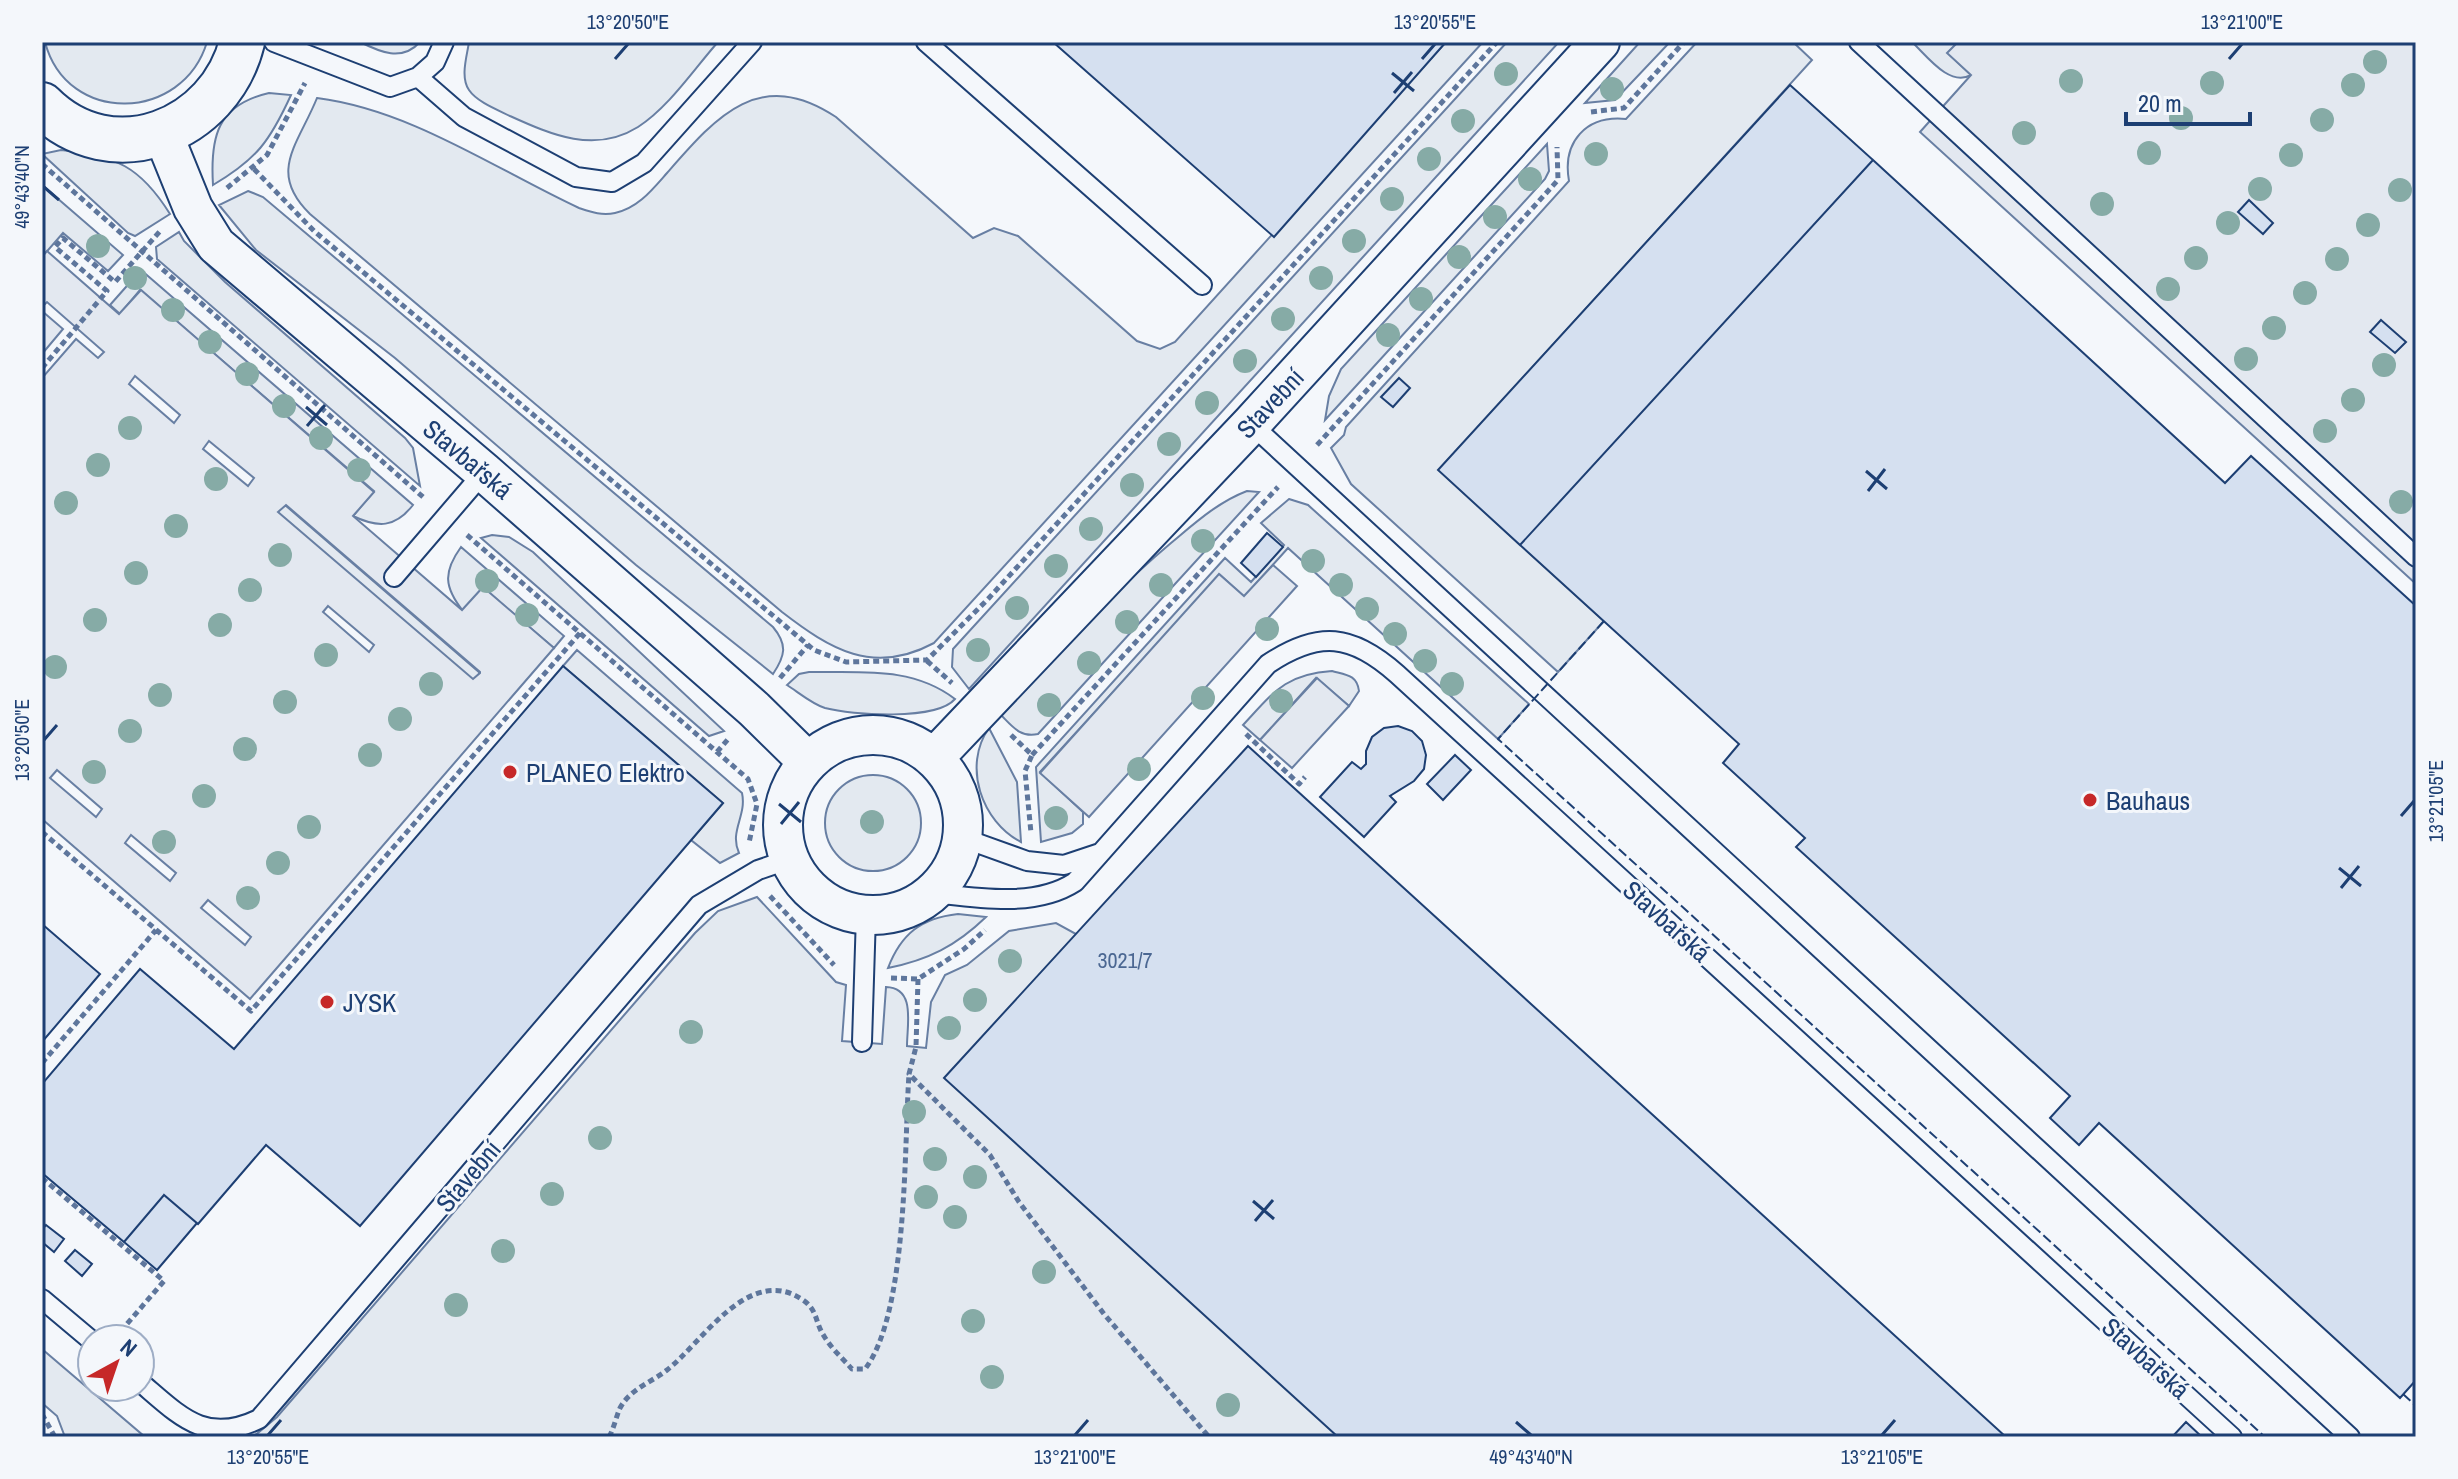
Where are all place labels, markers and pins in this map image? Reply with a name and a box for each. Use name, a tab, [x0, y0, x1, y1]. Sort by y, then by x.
place label: PLANEO Elektro	[526, 755, 685, 790]
marker: PLANEO Elektro	[501, 763, 519, 781]
place label: Bauhaus	[2106, 783, 2190, 818]
marker: Bauhaus	[2081, 791, 2099, 809]
place label: JYSK	[343, 985, 396, 1020]
marker: JYSK	[318, 993, 336, 1011]

